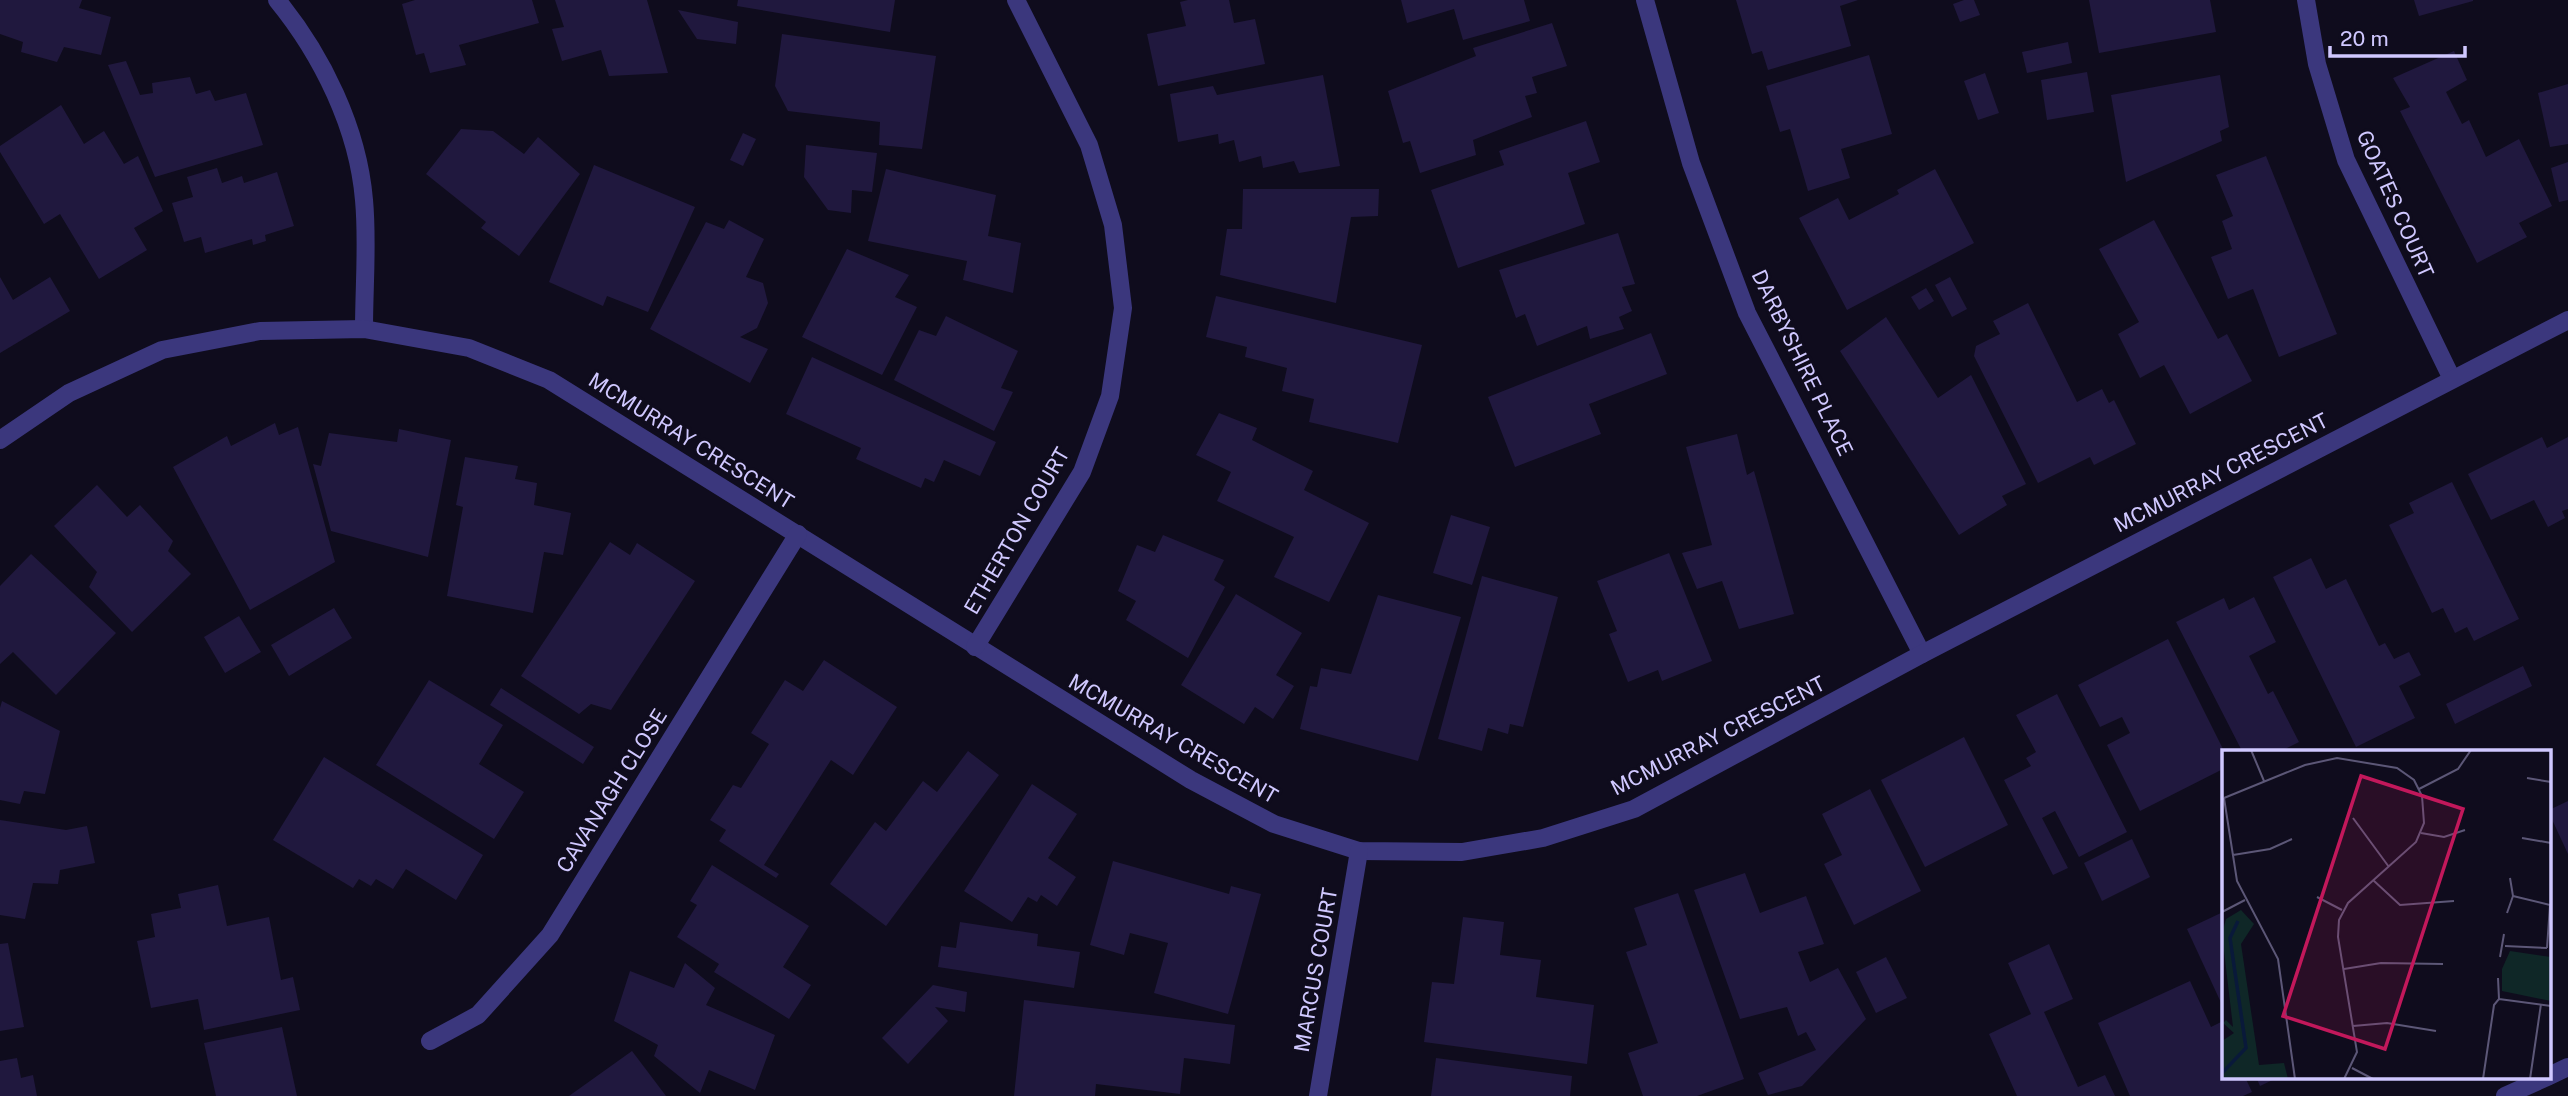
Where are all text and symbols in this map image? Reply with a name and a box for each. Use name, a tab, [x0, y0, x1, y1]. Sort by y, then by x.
scale bar	[2330, 14, 2465, 58]
text: 20 m	[2340, 26, 2389, 51]
street label: GOATES COURT	[2352, 126, 2439, 281]
street label: DARBYSHIRE PLACE	[1746, 266, 1858, 460]
street label: MCMURRAY CRESCENT	[584, 367, 798, 514]
street label: MCMURRAY CRESCENT	[2109, 408, 2332, 538]
street label: ETHERTON COURT	[959, 443, 1075, 619]
street label: MCMURRAY CRESCENT	[1064, 668, 1282, 809]
street label: MCMURRAY CRESCENT	[1606, 671, 1829, 801]
street label: CAVANAGH CLOSE	[551, 704, 672, 877]
inset map	[2222, 750, 2550, 1078]
street label: MARCUS COURT	[1289, 886, 1342, 1054]

